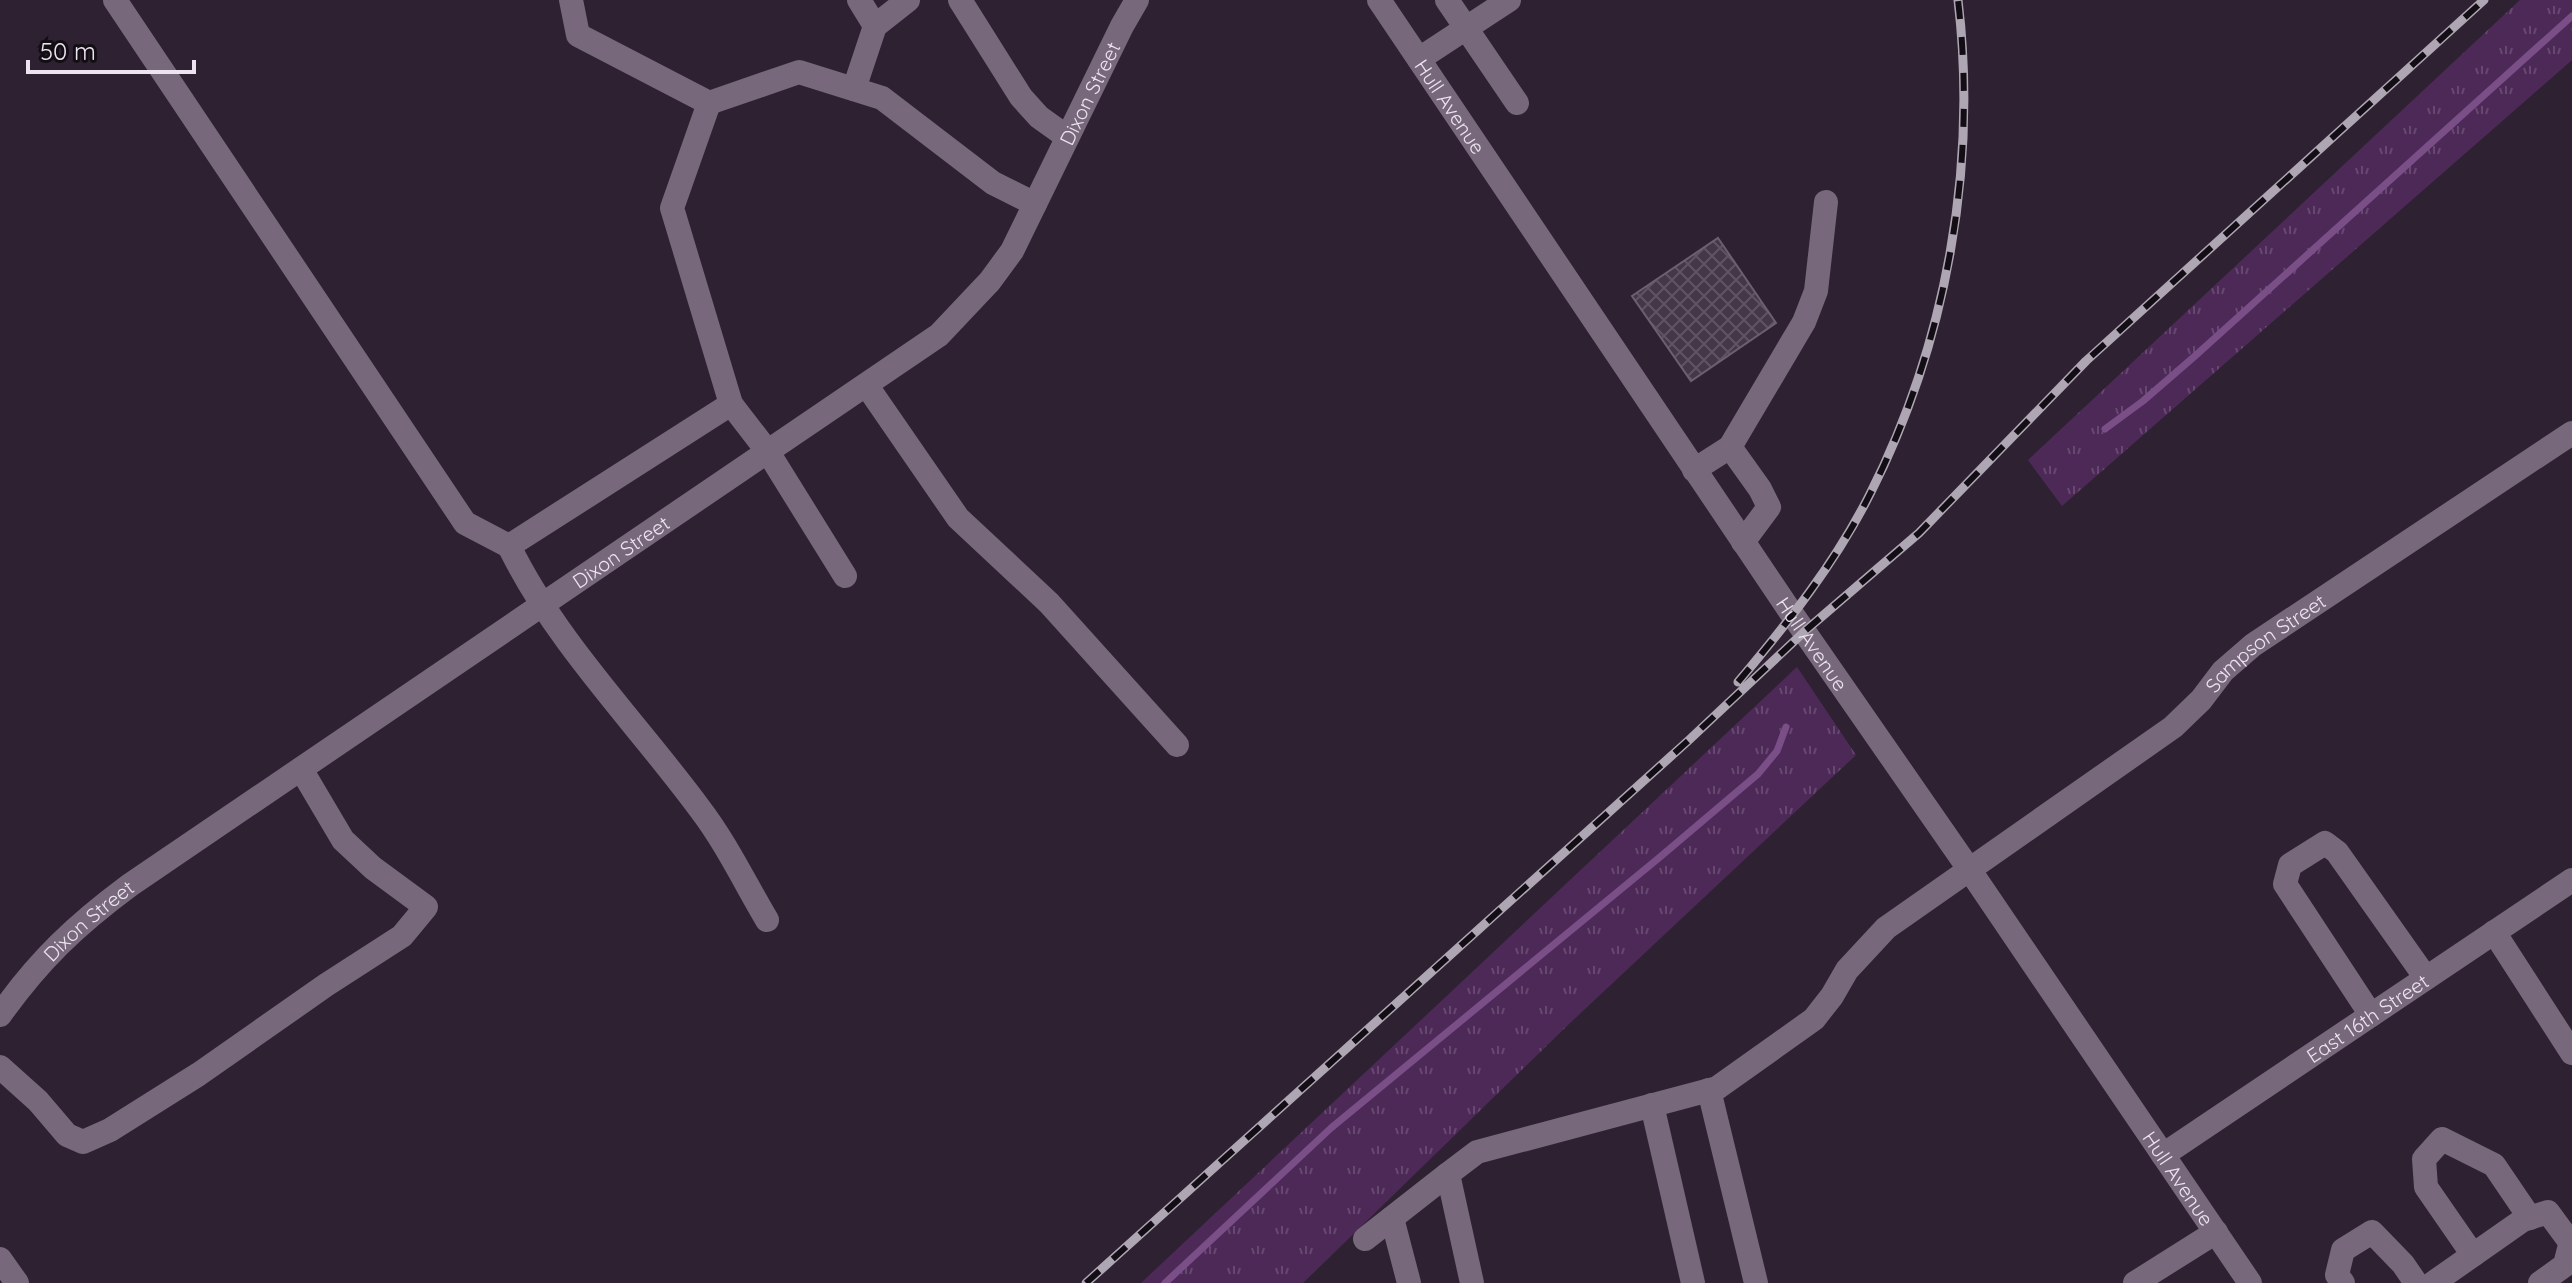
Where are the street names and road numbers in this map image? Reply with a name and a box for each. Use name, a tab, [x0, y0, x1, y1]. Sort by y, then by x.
street label: Dixon Street	[1053, 37, 1125, 149]
street label: Hull Avenue	[1410, 54, 1491, 158]
street label: Dixon Street	[567, 510, 674, 593]
street label: Sampson Street	[2199, 588, 2330, 697]
street label: Hull Avenue	[1771, 592, 1854, 695]
street label: Dixon Street	[38, 874, 139, 966]
street label: East 16th Street	[2301, 968, 2433, 1068]
street label: Hull Avenue	[2138, 1126, 2220, 1230]

